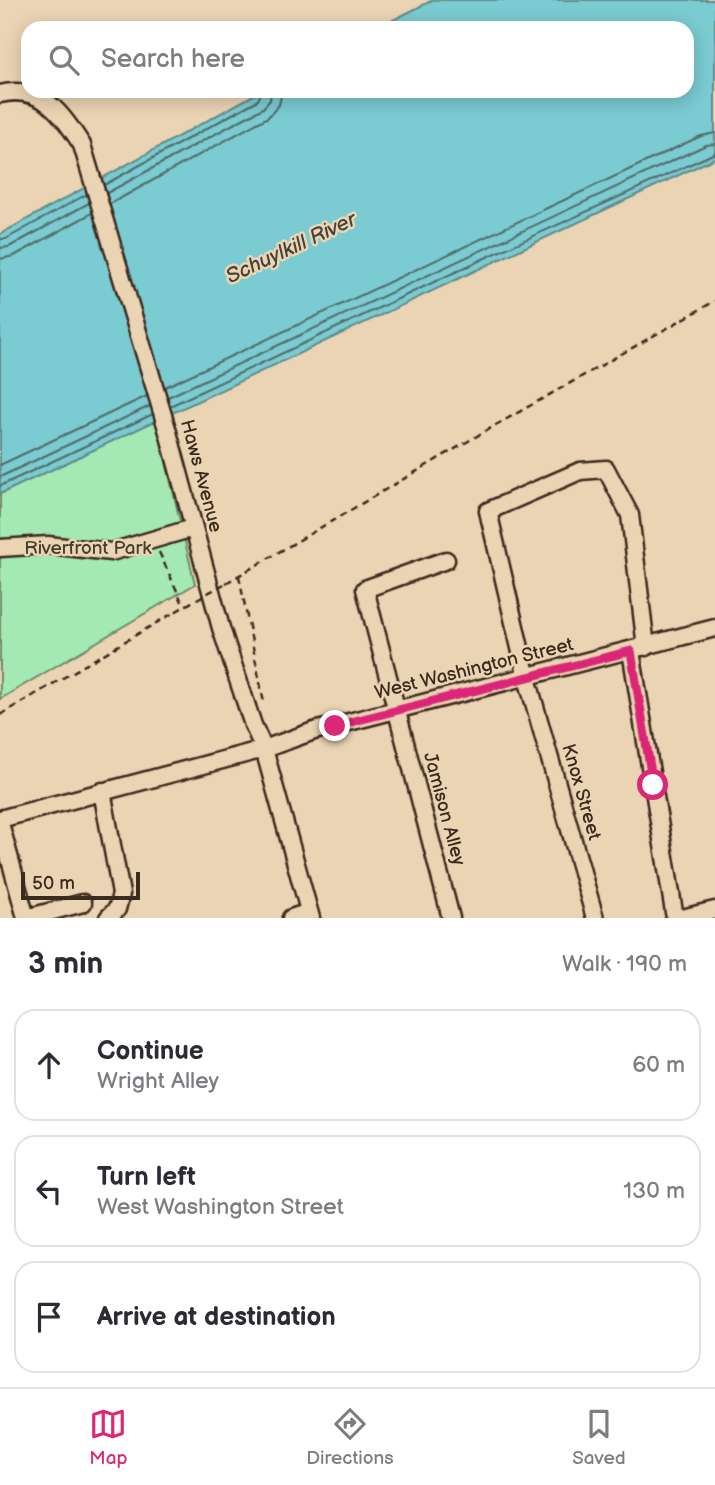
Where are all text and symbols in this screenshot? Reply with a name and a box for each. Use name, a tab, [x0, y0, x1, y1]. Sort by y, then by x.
search box	[21, 21, 694, 98]
icon: search	[45, 41, 83, 79]
text: Search here	[101, 44, 245, 75]
water label: Schuylkill River	[222, 206, 361, 289]
street label: Haws Avenue	[175, 417, 227, 535]
park label: Riverfront Park	[24, 537, 152, 560]
street label: West Washington Street	[372, 633, 576, 705]
route end	[319, 710, 350, 741]
street label: Knox Street	[556, 741, 606, 843]
street label: Jamison Alley	[418, 750, 470, 868]
route start	[637, 769, 668, 800]
scale bar	[21, 869, 140, 901]
text: 50 m	[32, 872, 75, 895]
text: 3 min	[28, 946, 103, 982]
text: Walk · 190 m	[562, 950, 687, 978]
text: Continue	[97, 1036, 204, 1067]
icon: ahead	[30, 1046, 68, 1084]
text: 60 m	[632, 1051, 685, 1079]
text: Wright Alley	[97, 1067, 219, 1095]
text: Turn left	[97, 1162, 196, 1193]
icon: left	[30, 1172, 68, 1210]
text: 130 m	[623, 1177, 685, 1205]
text: West Washington Street	[97, 1193, 344, 1221]
icon: arrive	[30, 1298, 68, 1336]
text: Arrive at destination	[97, 1302, 336, 1333]
tab: Map	[89, 1405, 128, 1470]
tab: Directions	[306, 1405, 394, 1470]
tab: Saved	[572, 1405, 626, 1470]

